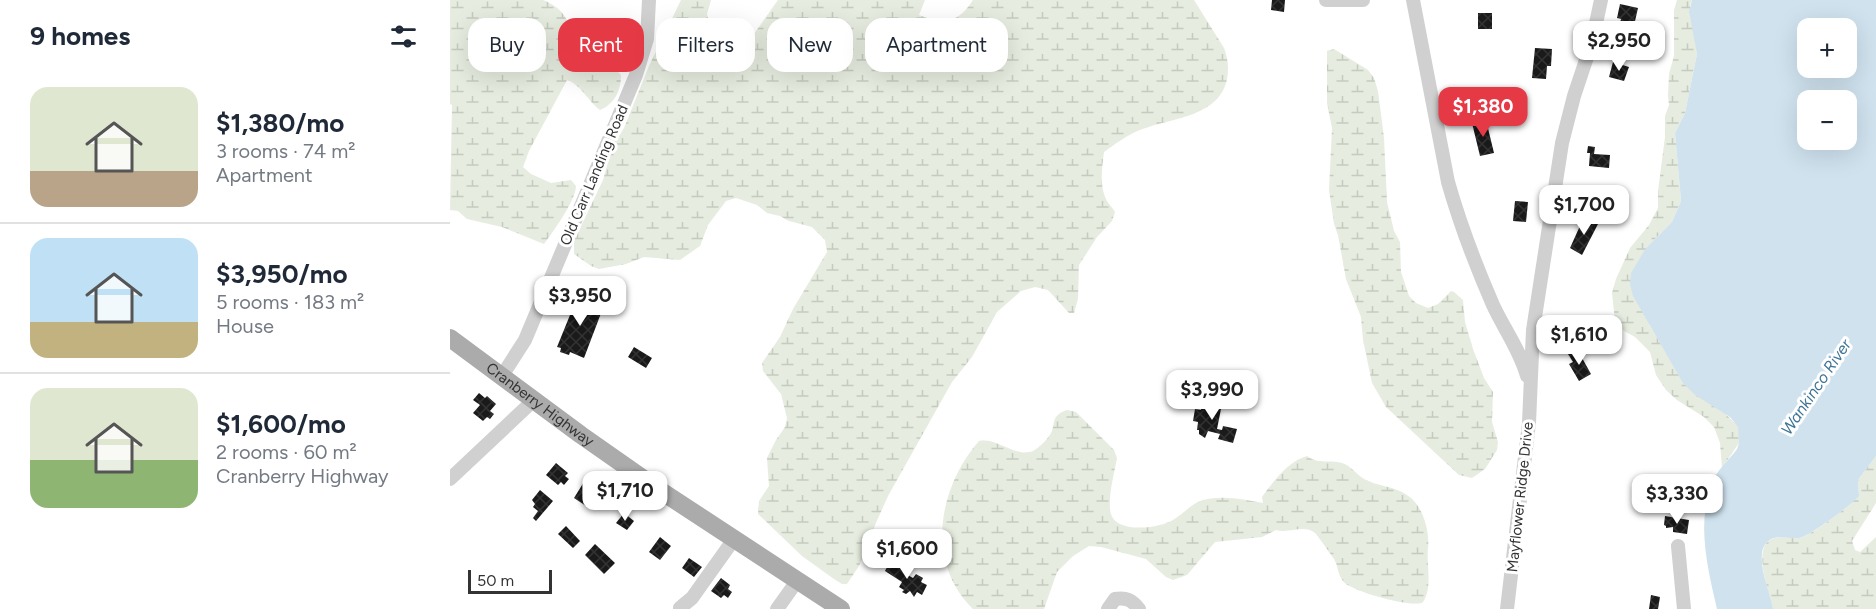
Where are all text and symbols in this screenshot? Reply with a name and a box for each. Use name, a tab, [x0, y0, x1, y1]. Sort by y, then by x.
chip: Buy	[468, 18, 546, 72]
chip: Rent	[558, 18, 644, 72]
chip: Filters	[656, 18, 755, 72]
chip: New	[767, 18, 853, 72]
chip: Apartment	[865, 18, 1008, 72]
map controls	[1797, 18, 1857, 150]
button: +	[1797, 18, 1857, 78]
text: 9 homes	[30, 20, 130, 52]
icon: filters	[387, 20, 420, 53]
pin: $2,950	[1570, 21, 1668, 72]
text: $2,950	[1587, 28, 1651, 52]
pin: $1,380	[1434, 87, 1532, 138]
button: −	[1797, 90, 1857, 150]
text: $1,380	[1453, 94, 1513, 118]
street label: Old Carr Landing Road	[556, 102, 632, 248]
text: $1,380/mo	[216, 107, 344, 139]
icon: home	[78, 111, 150, 183]
text: 3 rooms · 74 m²	[216, 139, 355, 163]
text: Apartment	[216, 163, 313, 187]
pin: $1,700	[1535, 185, 1633, 236]
text: $1,700	[1553, 192, 1615, 216]
text: $3,950/mo	[216, 258, 348, 290]
icon: home	[78, 262, 150, 334]
pin: $3,950	[531, 276, 629, 327]
text: $3,950	[548, 283, 612, 307]
text: 5 rooms · 183 m²	[216, 290, 364, 314]
text: House	[216, 314, 274, 338]
pin: $1,610	[1530, 315, 1628, 366]
text: $1,610	[1550, 322, 1608, 346]
water label: Wankinco River	[1777, 335, 1855, 439]
street label: Cranberry Highway	[483, 359, 598, 450]
pin: $3,990	[1163, 370, 1261, 421]
text: $3,990	[1180, 377, 1244, 401]
text: $1,600/mo	[216, 408, 346, 440]
icon: home	[78, 412, 150, 484]
street label: Mayflower Ridge Drive	[1503, 421, 1537, 573]
text: 2 rooms · 60 m²	[216, 440, 357, 464]
text: Cranberry Highway	[216, 464, 389, 488]
pin: $1,710	[576, 471, 674, 522]
pin: $3,330	[1628, 474, 1726, 525]
text: $1,710	[596, 478, 654, 502]
text: $3,330	[1646, 481, 1708, 505]
pin: $1,600	[858, 529, 956, 580]
text: $1,600	[876, 536, 938, 560]
scale bar	[468, 567, 552, 594]
text: 50 m	[477, 571, 514, 590]

